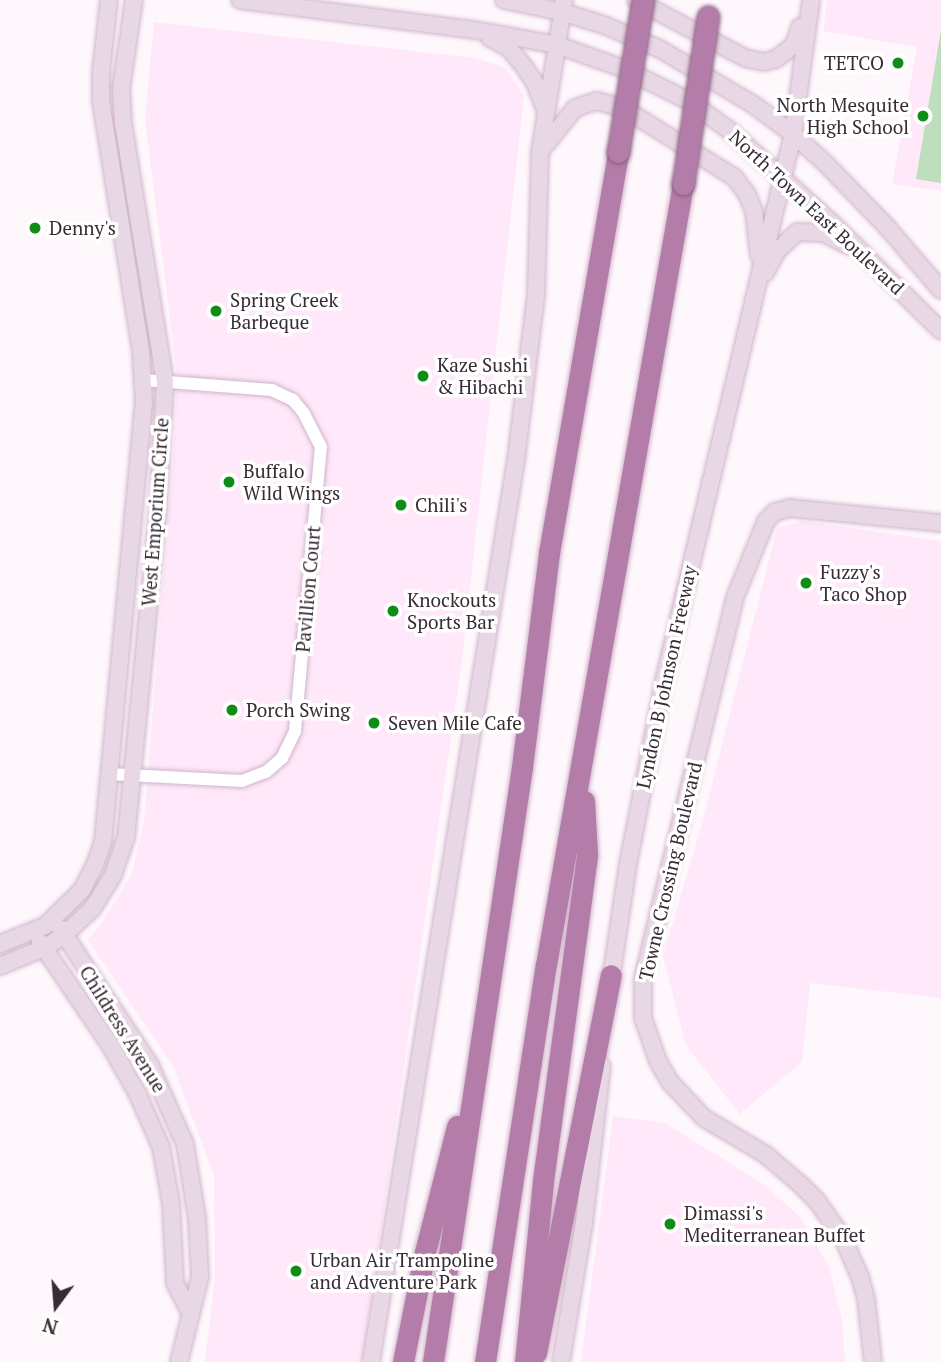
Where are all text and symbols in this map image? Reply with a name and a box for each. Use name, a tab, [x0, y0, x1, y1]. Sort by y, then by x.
place label: TETCO	[824, 52, 884, 74]
marker: TETCO	[890, 55, 906, 71]
place label: North Mesquite High School	[777, 94, 909, 138]
marker: North Mesquite High School	[915, 108, 931, 124]
street label: North Town East Boulevard	[725, 125, 909, 299]
place label: Denny's	[49, 217, 116, 239]
marker: Denny's	[27, 220, 43, 236]
place label: Spring Creek Barbeque	[230, 289, 338, 333]
marker: Spring Creek Barbeque	[208, 303, 224, 319]
place label: Kaze Sushi & Hibachi	[437, 354, 528, 398]
marker: Kaze Sushi & Hibachi	[415, 368, 431, 384]
street label: West Emporium Circle	[137, 417, 173, 607]
place label: Buffalo Wild Wings	[243, 460, 340, 504]
marker: Buffalo Wild Wings	[221, 474, 237, 490]
place label: Chili's	[415, 494, 467, 516]
marker: Chili's	[393, 497, 409, 513]
street label: Pavillion Court	[291, 525, 325, 653]
place label: Fuzzy's Taco Shop	[820, 561, 907, 605]
street label: Lyndon B Johnson Freeway	[631, 563, 701, 791]
marker: Fuzzy's Taco Shop	[798, 575, 814, 591]
place label: Knockouts Sports Bar	[407, 589, 496, 633]
marker: Knockouts Sports Bar	[385, 603, 401, 619]
place label: Porch Swing	[246, 699, 350, 721]
marker: Porch Swing	[224, 702, 240, 718]
place label: Seven Mile Cafe	[388, 712, 522, 734]
marker: Seven Mile Cafe	[366, 715, 382, 731]
street label: Towne Crossing Boulevard	[634, 760, 706, 982]
street label: Childress Avenue	[75, 961, 171, 1097]
place label: Dimassi's Mediterranean Buffet	[684, 1202, 865, 1246]
marker: Dimassi's Mediterranean Buffet	[662, 1216, 678, 1232]
place label: Urban Air Trampoline and Adventure Park	[310, 1249, 495, 1293]
marker: Urban Air Trampoline and Adventure Park	[288, 1263, 304, 1279]
north arrow	[21, 1271, 91, 1341]
text: N	[40, 1313, 60, 1341]

